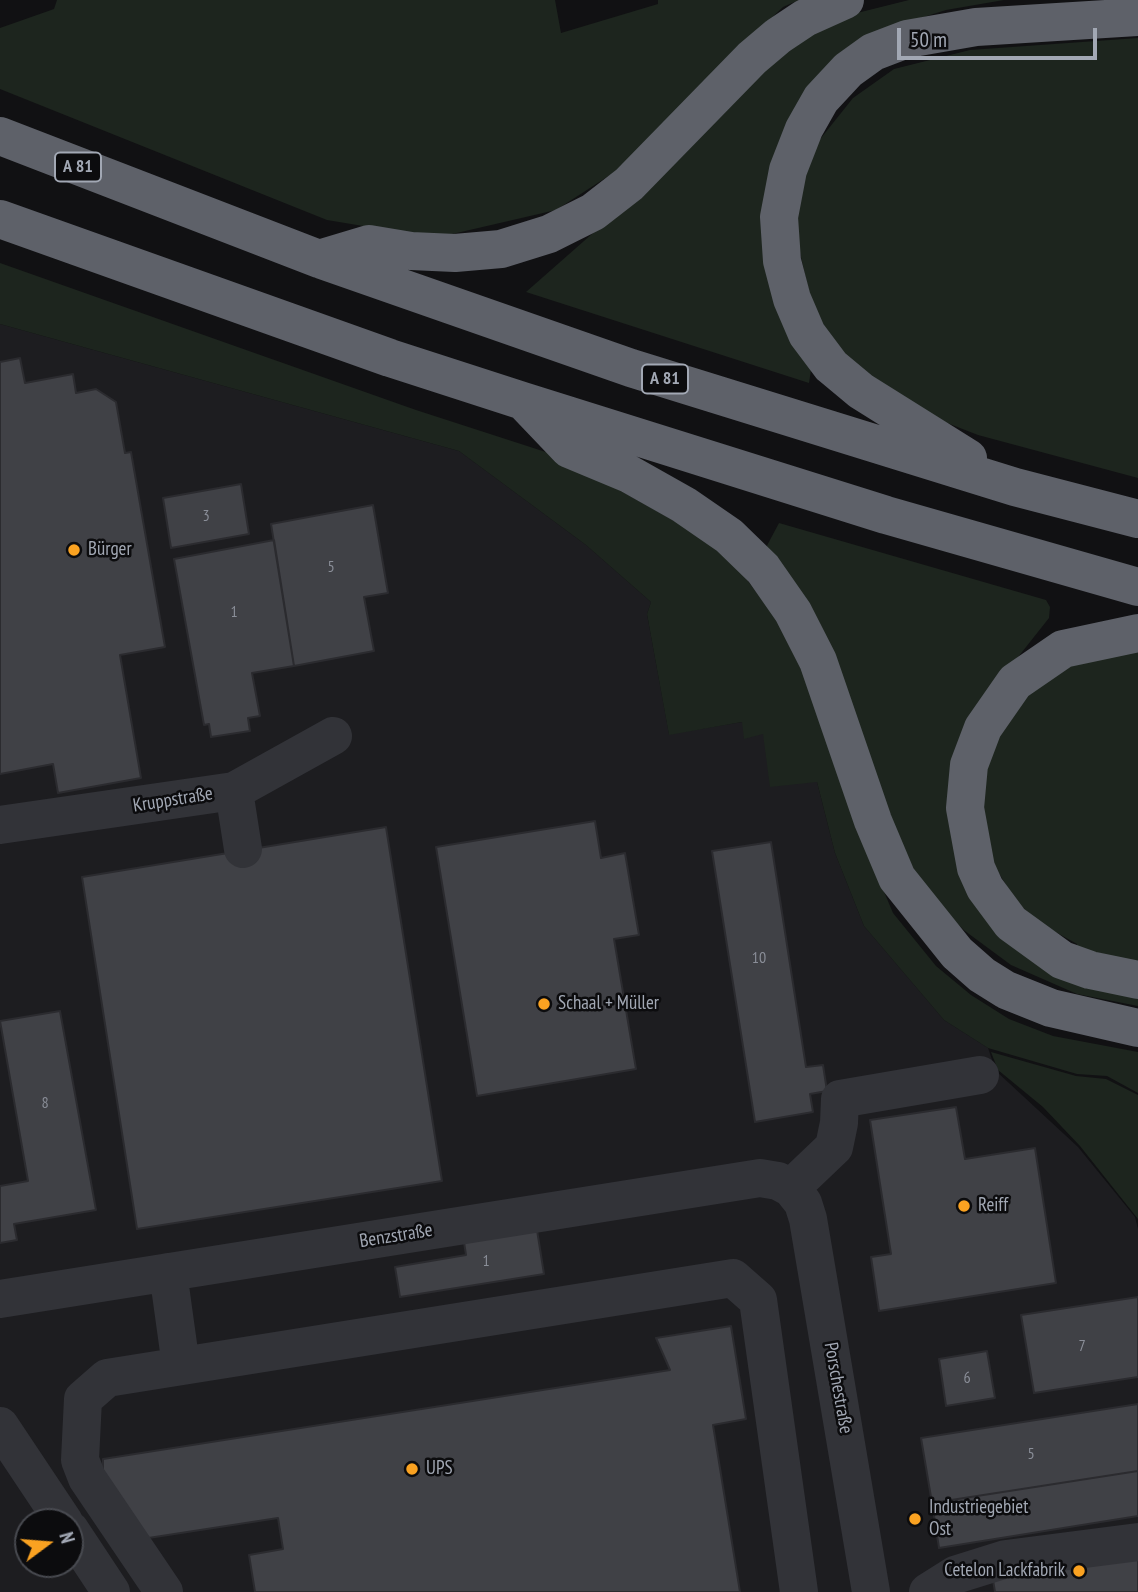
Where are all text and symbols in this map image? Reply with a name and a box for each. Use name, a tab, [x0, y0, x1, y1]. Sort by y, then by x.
scale bar	[900, 14, 1100, 58]
text: 50 m	[910, 26, 947, 53]
road number: A 81	[55, 152, 101, 182]
road number: A 81	[642, 365, 688, 394]
house number: 3	[202, 506, 210, 526]
place label: Bürger	[88, 539, 132, 561]
marker: Bürger	[66, 542, 82, 558]
house number: 5	[327, 557, 335, 577]
house number: 1	[230, 602, 238, 622]
street label: Kruppstraße	[131, 782, 215, 818]
house number: 10	[752, 948, 766, 968]
place label: Schaal + Müller	[558, 993, 659, 1015]
marker: Schaal + Müller	[536, 996, 552, 1012]
house number: 8	[41, 1093, 49, 1113]
place label: Reiff	[978, 1195, 1008, 1217]
marker: Reiff	[956, 1198, 972, 1214]
street label: Benzstraße	[358, 1219, 434, 1253]
house number: 1	[482, 1251, 490, 1271]
house number: 7	[1078, 1336, 1086, 1356]
street label: Porschestraße	[819, 1341, 857, 1435]
house number: 6	[963, 1368, 971, 1388]
house number: 5	[1027, 1444, 1035, 1464]
place label: UPS	[426, 1458, 453, 1480]
marker: UPS	[404, 1461, 420, 1477]
place label: Industriegebiet Ost	[929, 1497, 1028, 1541]
north arrow	[14, 1508, 84, 1578]
marker: Industriegebiet Ost	[907, 1511, 923, 1527]
text: N	[54, 1530, 80, 1546]
place label: Cetelon Lackfabrik	[944, 1560, 1065, 1582]
marker: Cetelon Lackfabrik	[1071, 1563, 1087, 1579]

